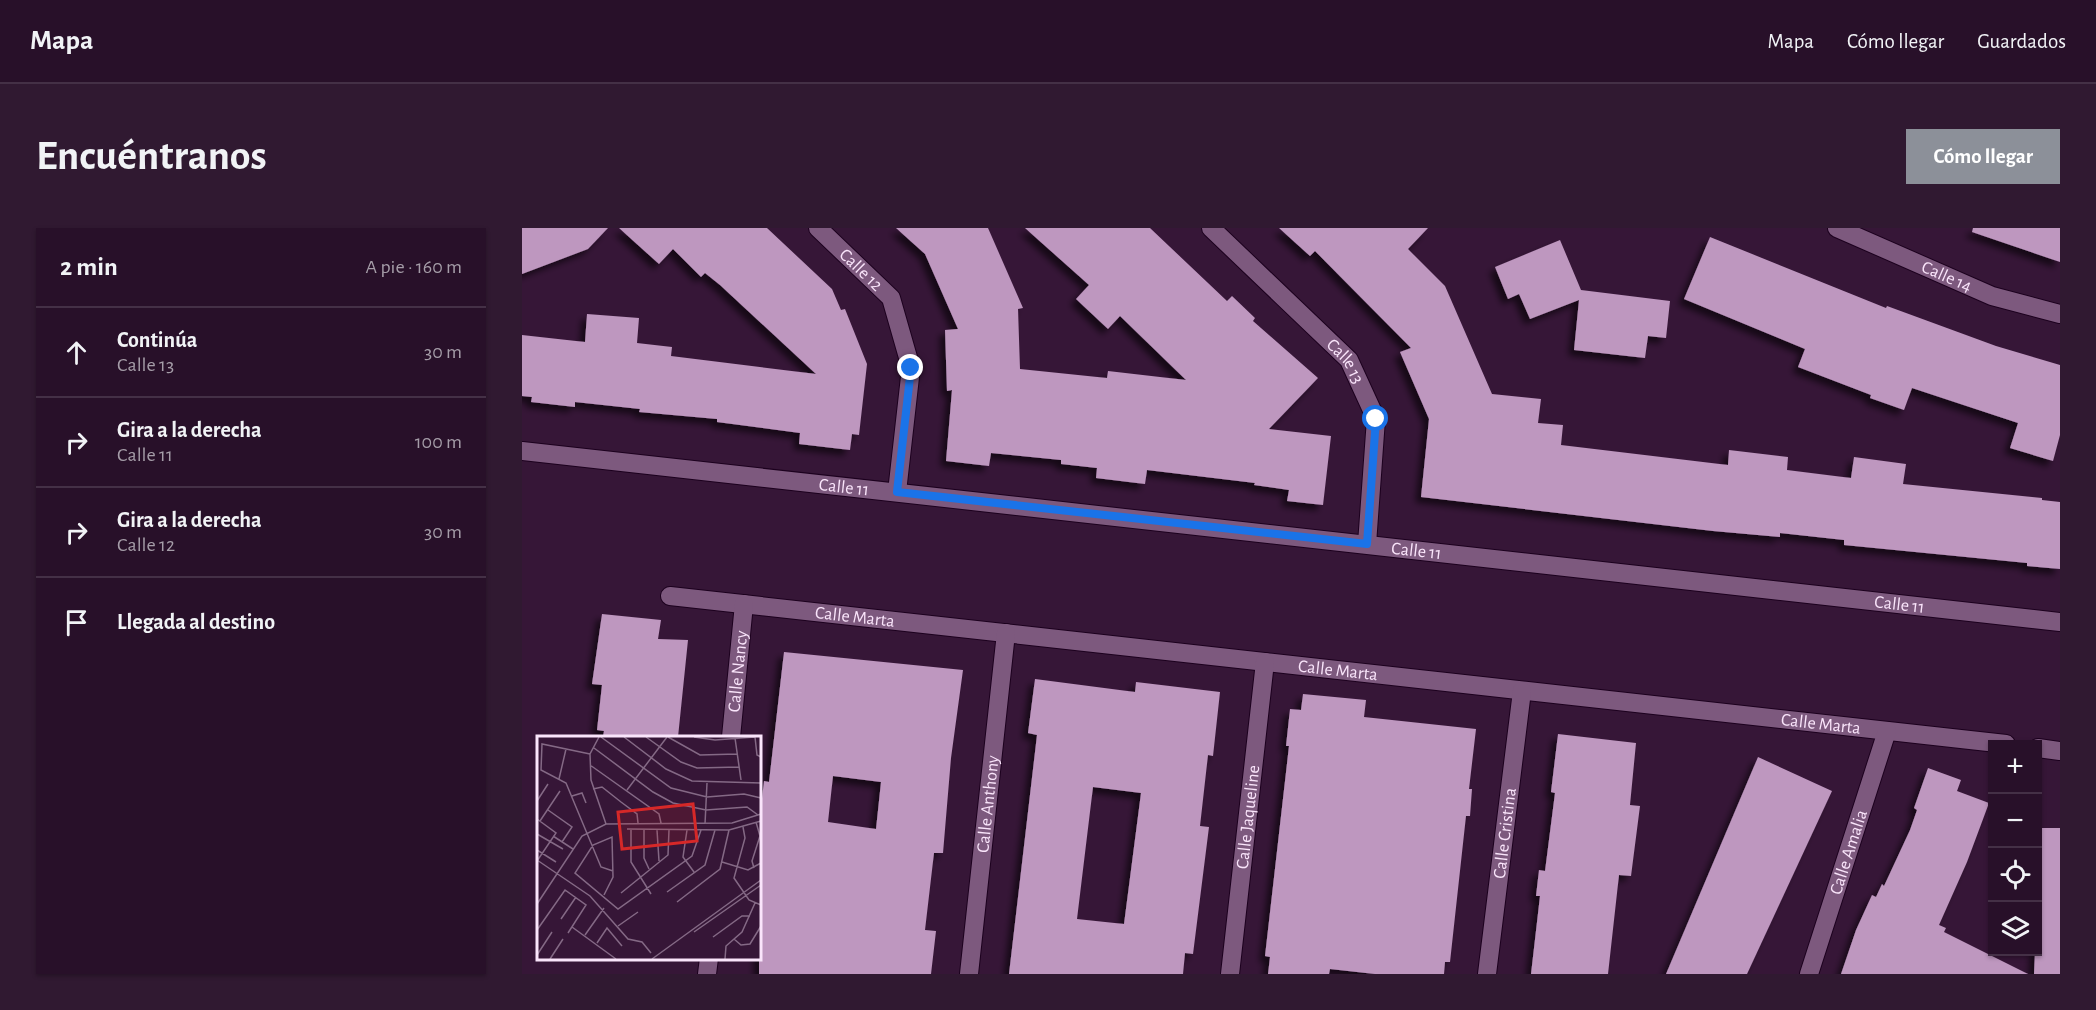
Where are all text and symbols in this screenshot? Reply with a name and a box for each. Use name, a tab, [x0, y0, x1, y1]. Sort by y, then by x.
text: Mapa	[30, 27, 93, 55]
text: Mapa	[1768, 31, 1814, 52]
text: Cómo llegar	[1847, 31, 1944, 52]
text: Guardados	[1977, 31, 2066, 52]
button: Cómo llegar	[1906, 129, 2060, 184]
text: Encuéntranos	[36, 135, 267, 177]
street label: Calle 12	[836, 246, 886, 295]
text: 2 min	[60, 254, 118, 280]
text: A pie · 160 m	[366, 257, 462, 277]
street label: Calle 14	[1919, 258, 1975, 296]
text: Continúa	[117, 329, 197, 351]
icon: ahead	[60, 336, 93, 369]
street label: Calle 13	[1323, 336, 1367, 387]
text: 30 m	[424, 342, 462, 362]
route end	[897, 354, 923, 380]
text: Calle 13	[117, 355, 174, 375]
route start	[1362, 405, 1388, 431]
text: Gira a la derecha	[117, 419, 262, 441]
icon: right	[60, 426, 93, 459]
text: 100 m	[415, 432, 462, 452]
text: Calle 11	[117, 445, 173, 465]
street label: Calle 11	[818, 476, 870, 500]
text: Gira a la derecha	[117, 509, 262, 531]
icon: right	[60, 516, 93, 549]
text: 30 m	[424, 522, 462, 542]
text: Calle 12	[117, 535, 175, 555]
street label: Calle 11	[1390, 540, 1442, 563]
street label: Calle 11	[1873, 593, 1925, 617]
street label: Calle Marta	[814, 604, 895, 631]
icon: arrive	[60, 606, 93, 639]
text: Llegada al destino	[117, 611, 275, 633]
street label: Calle Nancy	[725, 629, 751, 713]
street label: Calle Marta	[1297, 658, 1379, 684]
street label: Calle Marta	[1780, 711, 1862, 738]
inset map	[537, 736, 760, 959]
map controls	[1988, 740, 2042, 956]
button: +	[1988, 740, 2042, 794]
street label: Calle Anthony	[974, 754, 1003, 854]
street label: Calle Jaqueline	[1234, 764, 1263, 870]
street label: Calle Cristina	[1491, 787, 1520, 880]
button: −	[1988, 794, 2042, 848]
street label: Calle Amalia	[1827, 808, 1871, 897]
button: locate	[1988, 848, 2042, 902]
button: layers	[1988, 902, 2042, 956]

